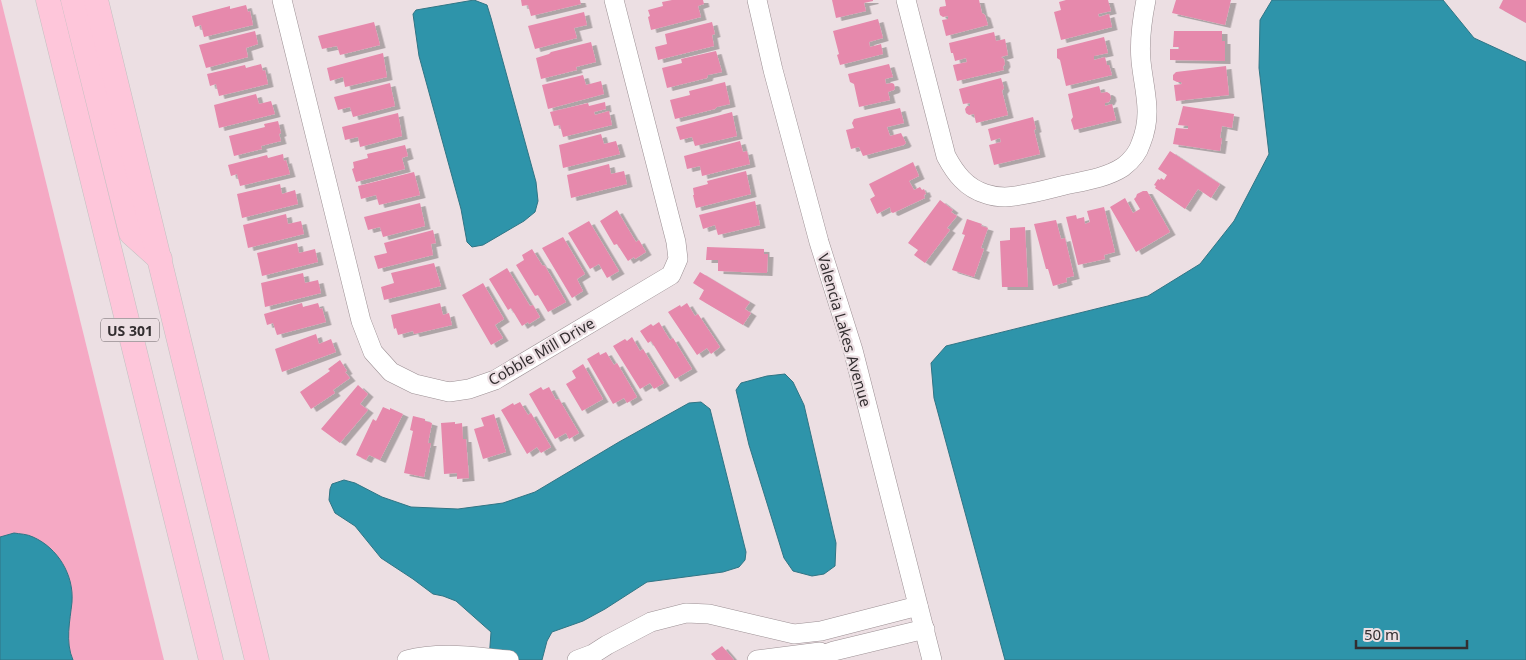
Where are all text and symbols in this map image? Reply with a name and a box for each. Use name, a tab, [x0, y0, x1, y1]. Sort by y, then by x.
street label: Valencia Lakes Avenue	[814, 251, 876, 409]
street label: Cobble Mill Drive	[484, 312, 598, 390]
road number: US 301	[101, 318, 159, 342]
scale bar	[1356, 618, 1467, 650]
text: 50 m	[1364, 624, 1399, 644]

